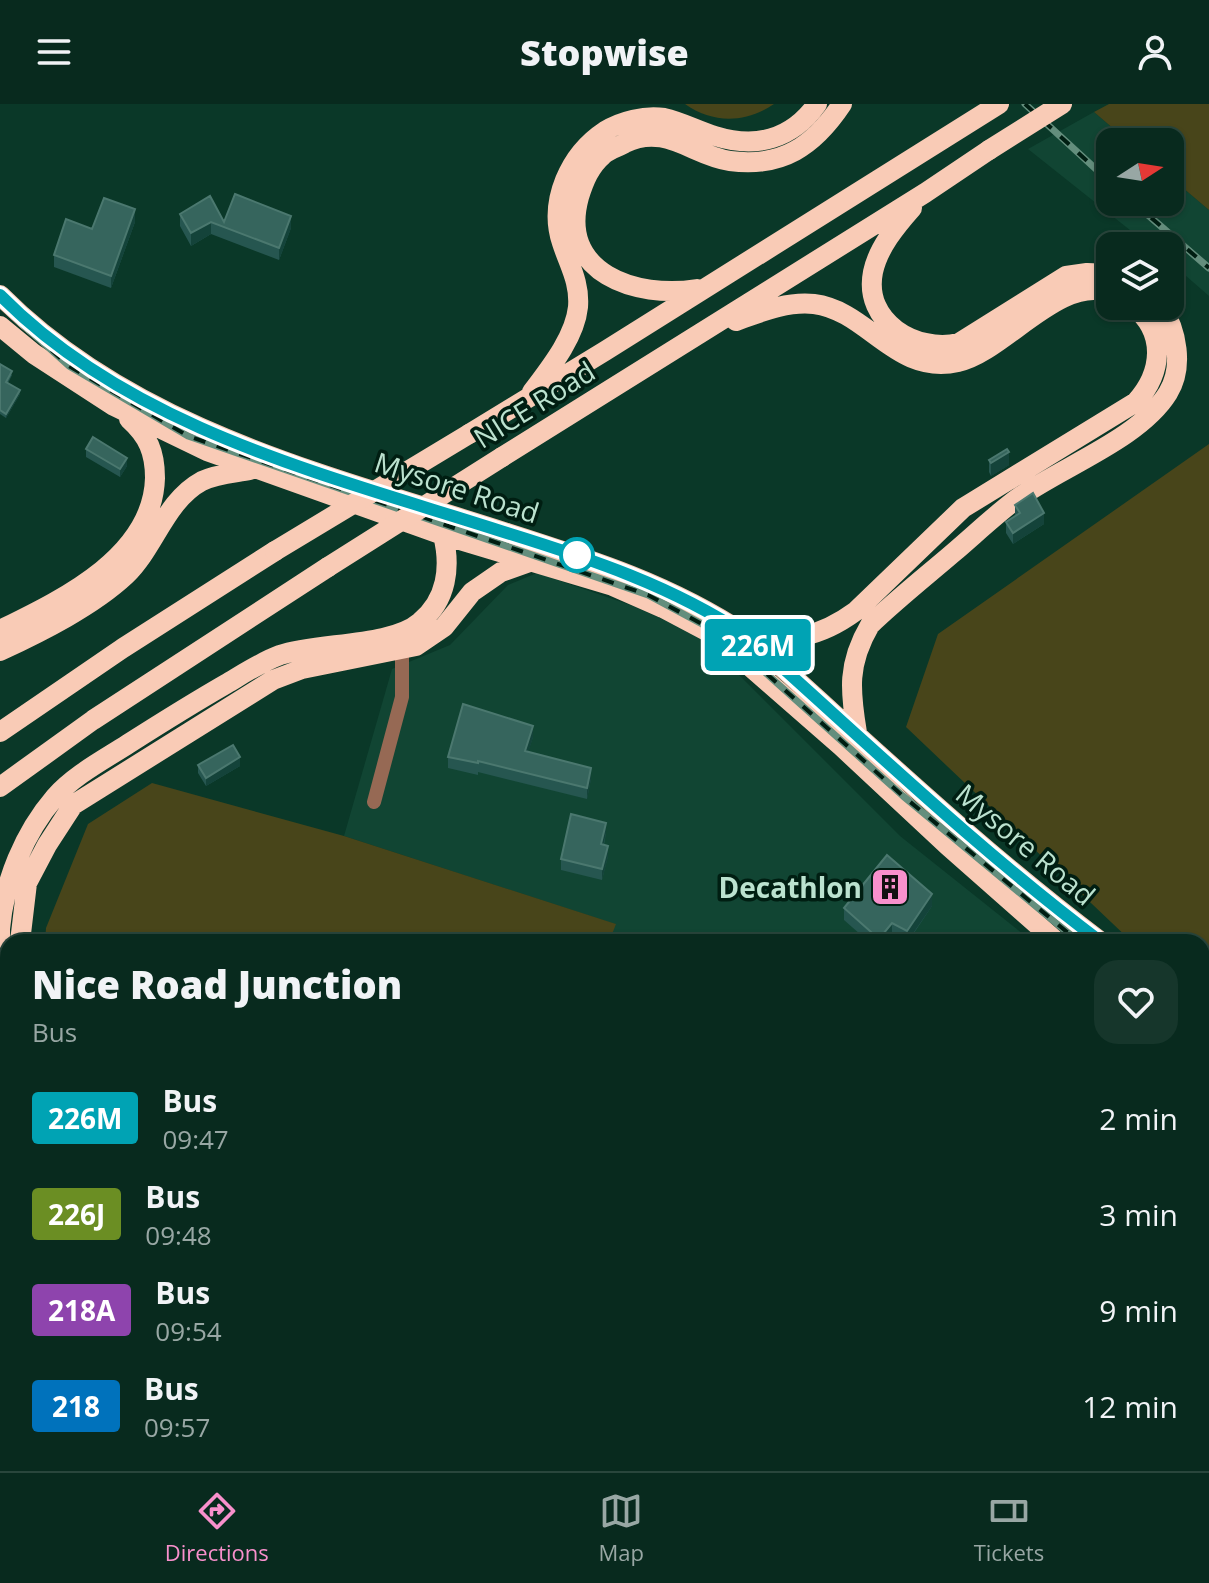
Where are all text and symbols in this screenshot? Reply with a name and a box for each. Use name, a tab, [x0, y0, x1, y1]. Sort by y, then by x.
text: Stopwise	[520, 28, 689, 77]
icon: menu	[32, 30, 76, 74]
icon: person	[1133, 30, 1177, 74]
north arrow	[1096, 128, 1184, 216]
map controls	[1096, 128, 1184, 320]
button: layers	[1096, 232, 1184, 320]
street label: NICE Road	[466, 352, 602, 456]
street label: Mysore Road	[370, 443, 544, 531]
unlabelled marker	[560, 538, 594, 572]
line badge: 226M	[702, 619, 814, 671]
text: 226M	[721, 626, 795, 664]
street label: Mysore Road	[948, 775, 1104, 913]
building icon: Decathlon	[869, 866, 911, 908]
place label: Decathlon	[719, 868, 862, 906]
text: Nice Road Junction	[32, 958, 402, 1010]
button: heart	[1094, 960, 1178, 1044]
text: Bus	[32, 1014, 77, 1050]
text: Bus	[162, 1080, 217, 1121]
text: 2 min	[1099, 1098, 1178, 1139]
text: 226M	[48, 1099, 122, 1137]
text: 09:47	[162, 1121, 229, 1157]
text: Bus	[145, 1176, 200, 1217]
text: 3 min	[1099, 1194, 1178, 1235]
text: 226J	[48, 1195, 105, 1233]
text: 09:48	[145, 1217, 212, 1253]
text: Bus	[155, 1272, 210, 1313]
text: 9 min	[1099, 1290, 1178, 1331]
text: 218A	[48, 1291, 115, 1329]
text: 09:54	[155, 1313, 222, 1349]
text: Bus	[144, 1368, 199, 1409]
text: 12 min	[1082, 1386, 1178, 1427]
text: 218	[52, 1387, 100, 1425]
text: 09:57	[144, 1409, 210, 1445]
tab: Directions	[165, 1489, 269, 1567]
tab: Map	[599, 1489, 644, 1567]
tab: Tickets	[974, 1489, 1044, 1567]

